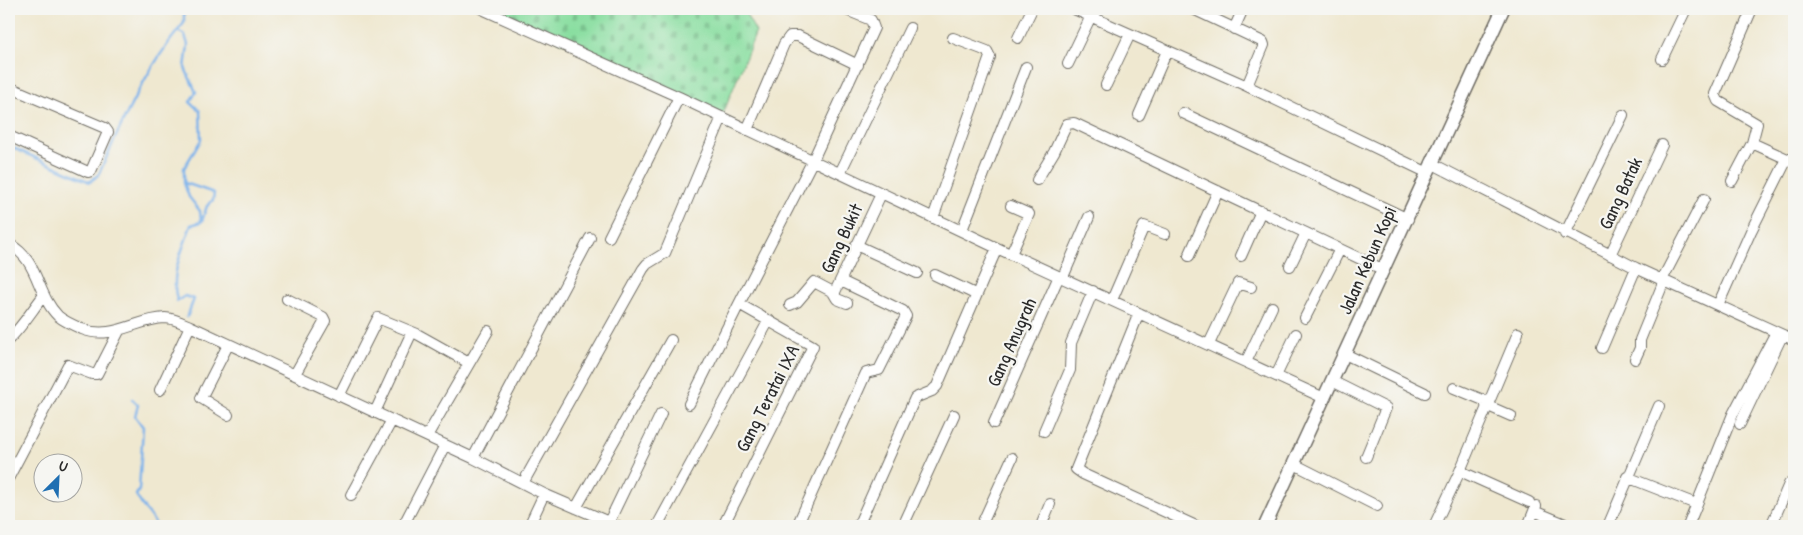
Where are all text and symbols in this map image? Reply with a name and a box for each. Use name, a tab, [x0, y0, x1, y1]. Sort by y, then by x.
street label: Gang Batak	[1592, 153, 1648, 233]
street label: Gang Bukit	[814, 199, 869, 277]
street label: Jalan Kebun Kopi	[1332, 202, 1402, 318]
street label: Gang Anugrah	[980, 293, 1042, 391]
street label: Gang Teratai IXA	[729, 340, 805, 456]
north arrow	[32, 452, 82, 502]
text: U	[56, 455, 71, 476]

